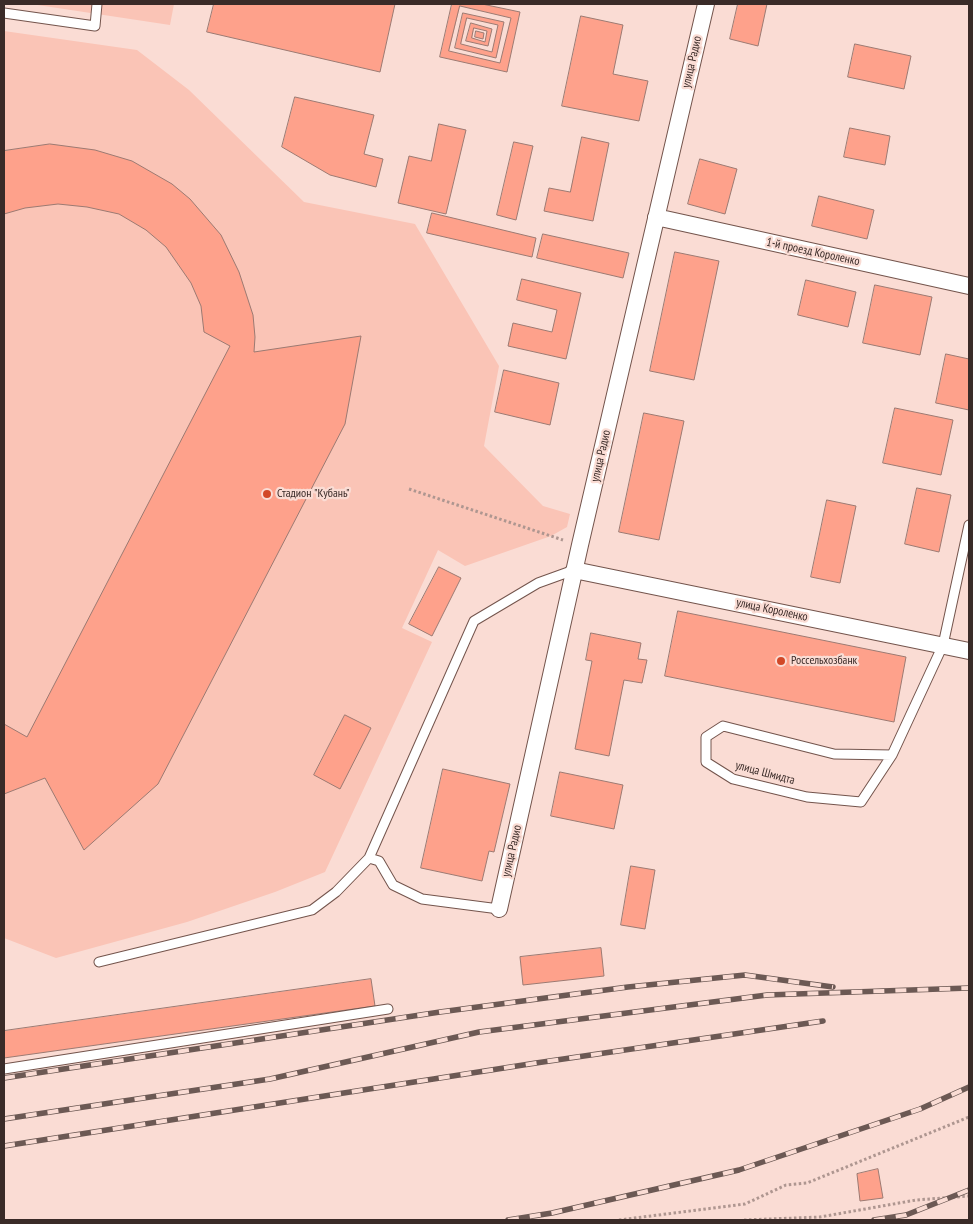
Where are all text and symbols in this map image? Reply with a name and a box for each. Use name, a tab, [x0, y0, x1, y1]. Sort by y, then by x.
street label: улица Радио	[679, 35, 705, 89]
street label: 1-й проезд Короленко	[765, 235, 861, 269]
street label: улица Радио	[588, 429, 614, 483]
place label: Стадион "Кубань"	[277, 487, 350, 501]
marker: Стадион "Кубань"	[261, 488, 273, 500]
street label: улица Короленко	[735, 595, 809, 625]
place label: Россельхозбанк	[791, 654, 857, 668]
marker: Россельхозбанк	[775, 655, 787, 667]
street label: улица Шмидта	[734, 758, 796, 788]
street label: улица Радио	[499, 824, 525, 878]

